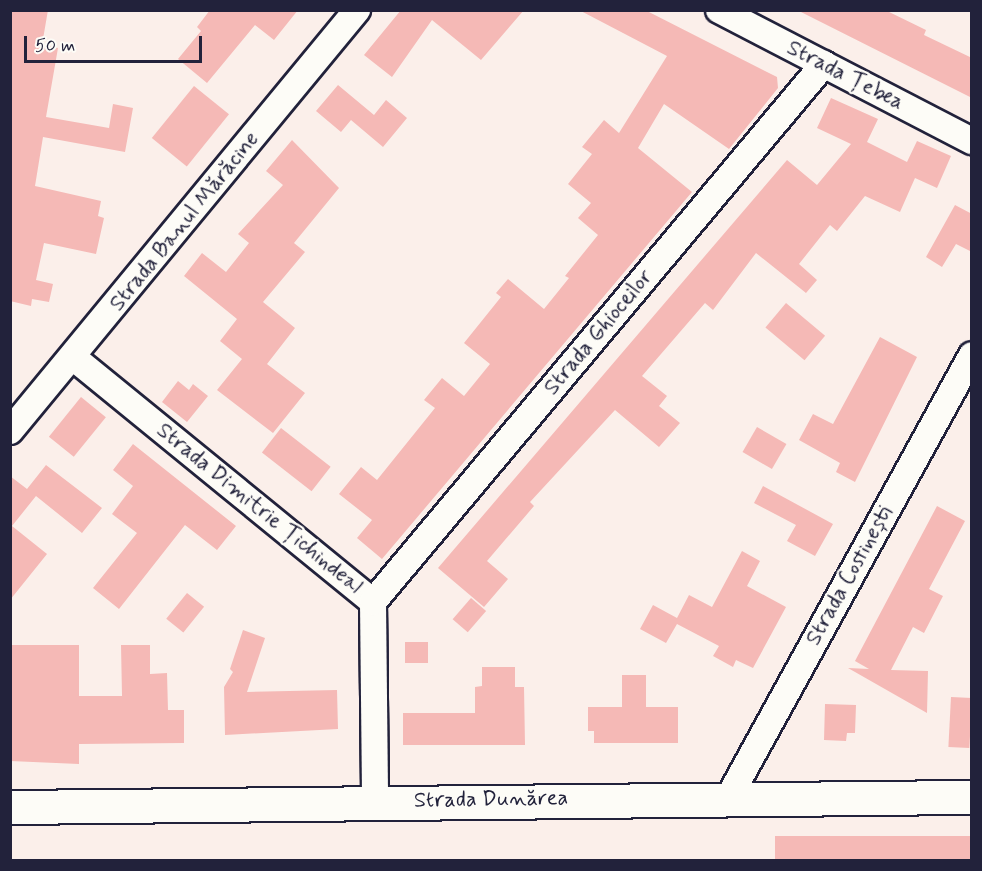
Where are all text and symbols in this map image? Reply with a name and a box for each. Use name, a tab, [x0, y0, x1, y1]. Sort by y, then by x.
scale bar	[27, 24, 206, 62]
text: 50 m	[35, 34, 75, 58]
street label: Strada Țebea	[782, 35, 908, 117]
street label: Strada Banul Mărăcine	[108, 131, 262, 313]
street label: Strada Ghioceilor	[539, 265, 659, 401]
street label: Strada Dimitrie Țichindeal	[153, 419, 365, 599]
street label: Strada Costinești	[800, 500, 900, 652]
street label: Strada Dunărea	[417, 786, 565, 814]

